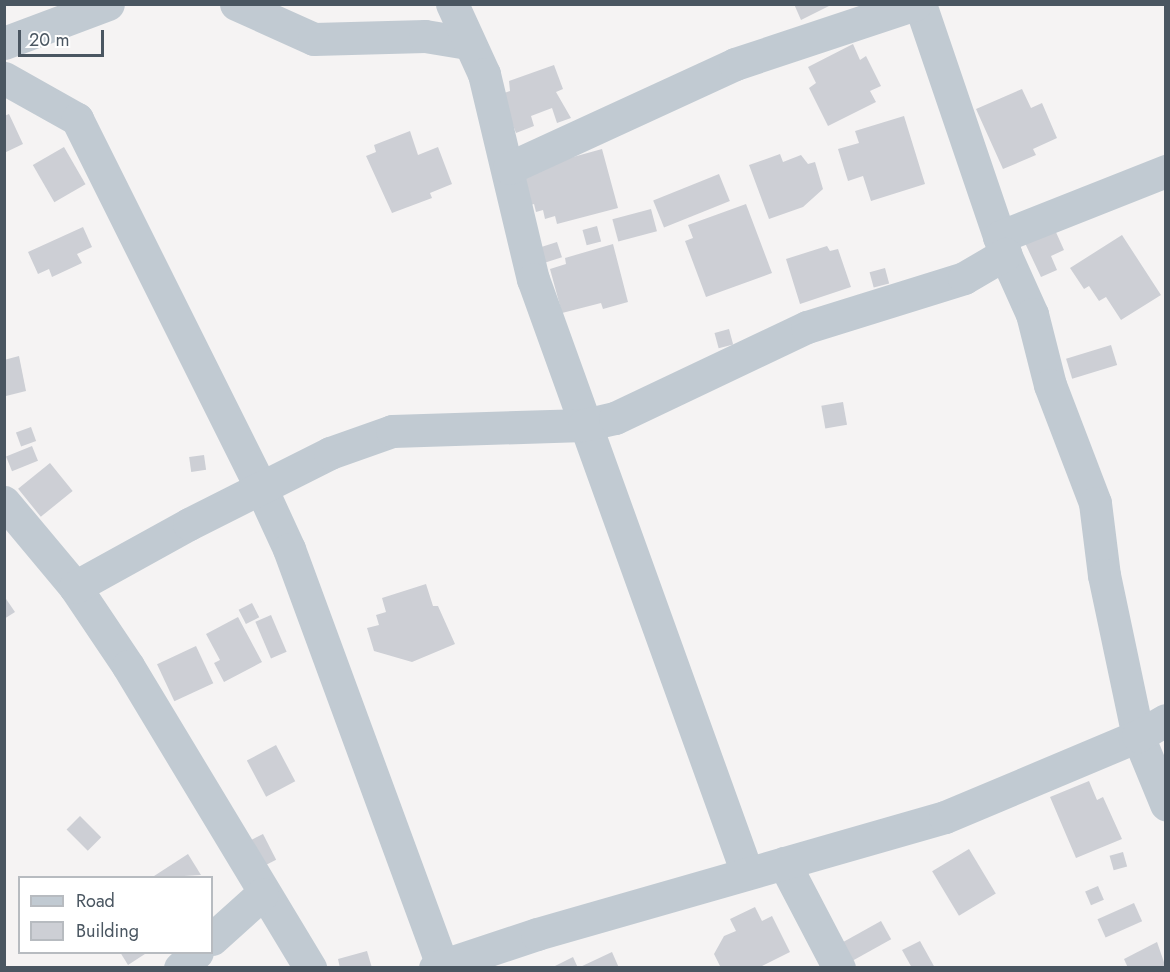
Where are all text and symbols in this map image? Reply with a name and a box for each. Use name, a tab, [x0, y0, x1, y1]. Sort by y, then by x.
scale bar	[21, 18, 106, 56]
text: 20 m	[29, 27, 69, 53]
legend	[18, 876, 213, 954]
text: Road	[76, 888, 115, 914]
text: Building	[76, 918, 139, 944]

